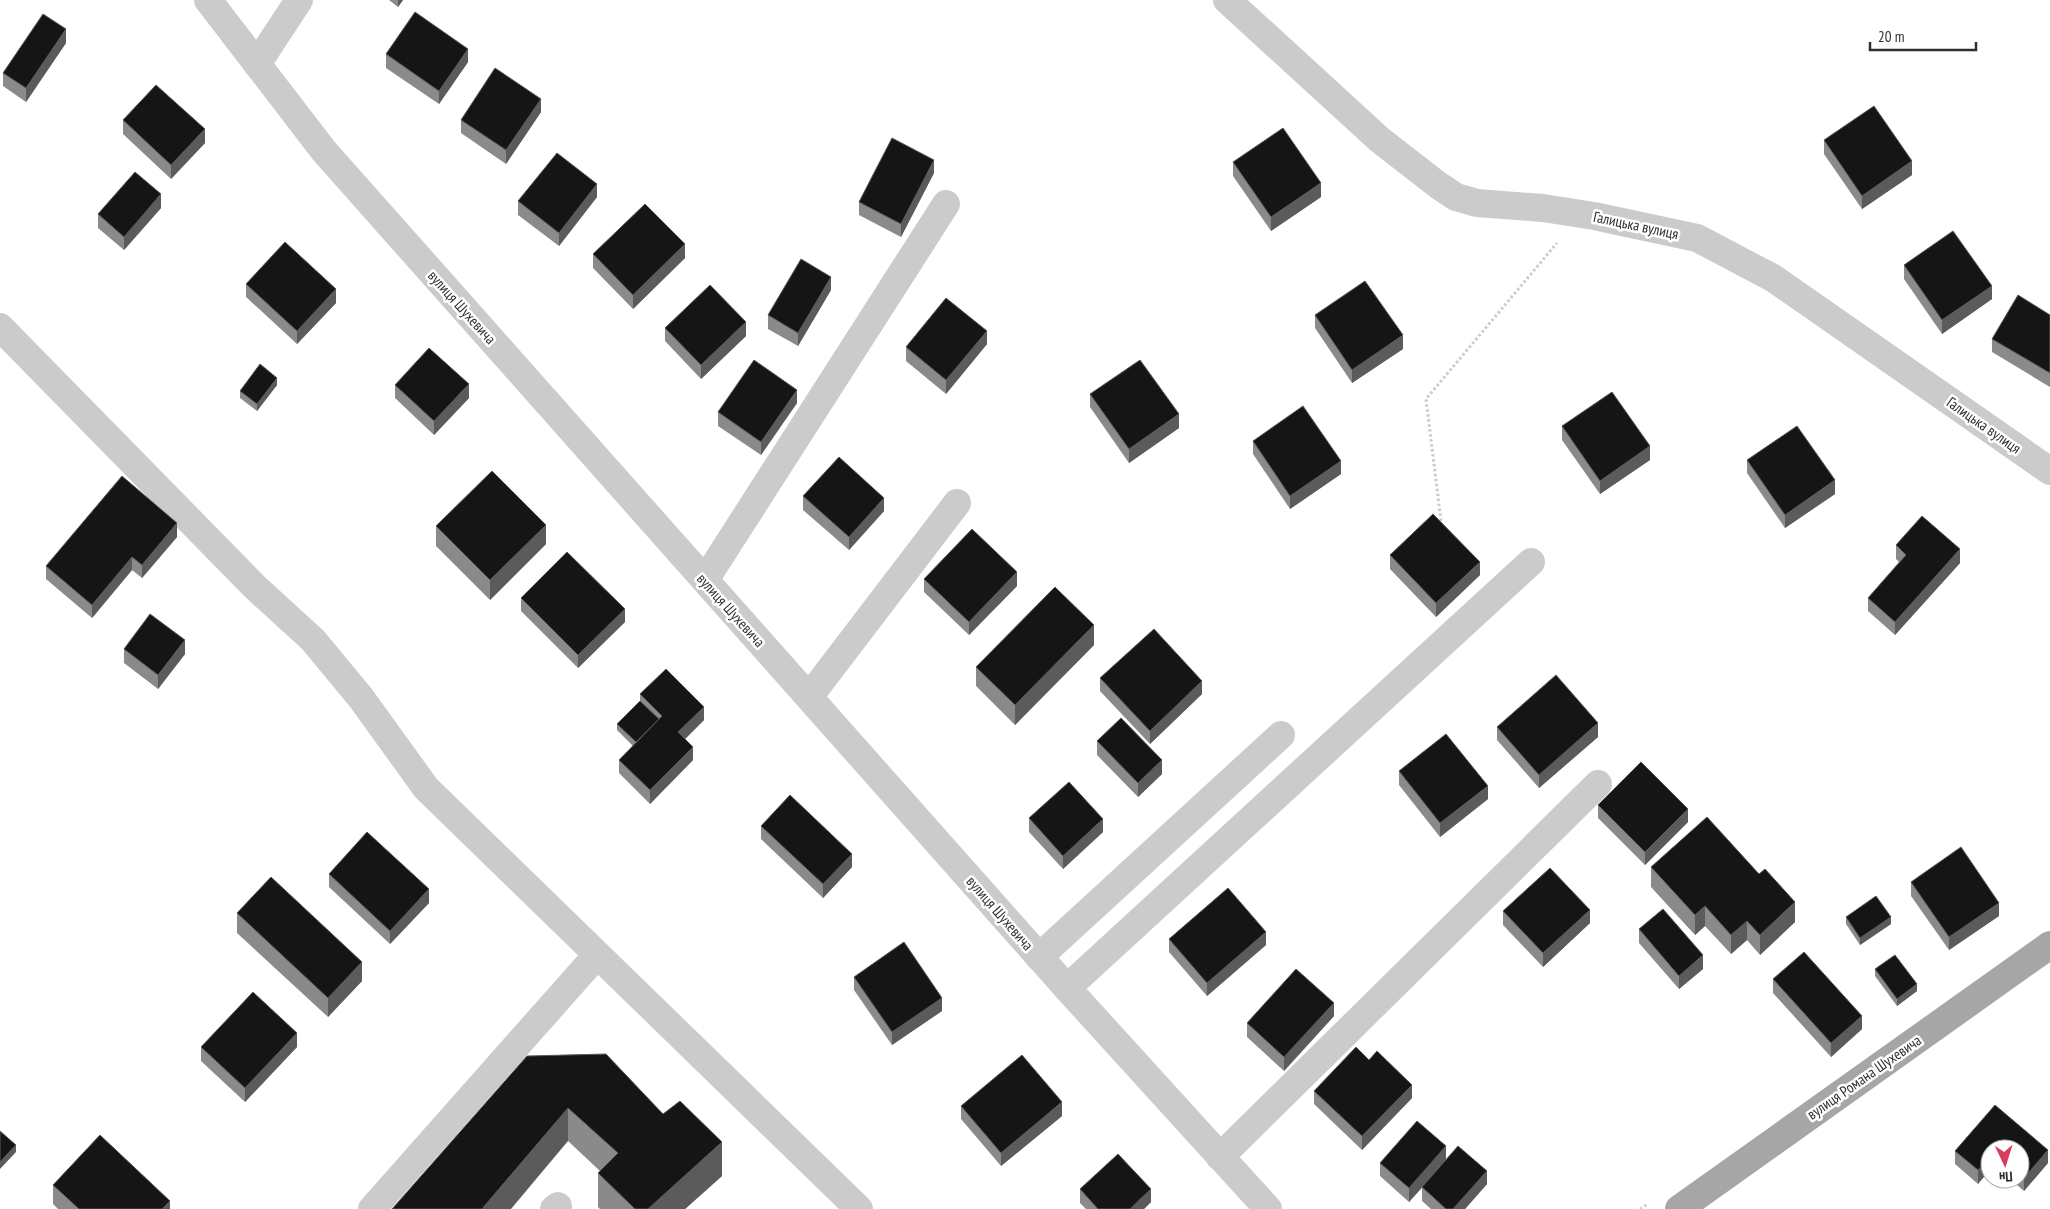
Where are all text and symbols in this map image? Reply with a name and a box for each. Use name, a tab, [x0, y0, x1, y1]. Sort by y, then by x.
scale bar	[1870, 20, 1976, 52]
text: 20 m	[1878, 27, 1904, 46]
street label: Галицька вулиця	[1592, 207, 1681, 243]
street label: вулиця Шухевича	[424, 266, 500, 348]
street label: Галицька вулиця	[1943, 392, 2025, 458]
street label: вулиця Шухевича	[693, 569, 769, 651]
street label: вулиця Шухевича	[962, 872, 1038, 954]
street label: вулиця Романа Шухевича	[1803, 1031, 1925, 1123]
north arrow	[1980, 1139, 2030, 1189]
text: Пн	[1999, 1168, 2013, 1186]

